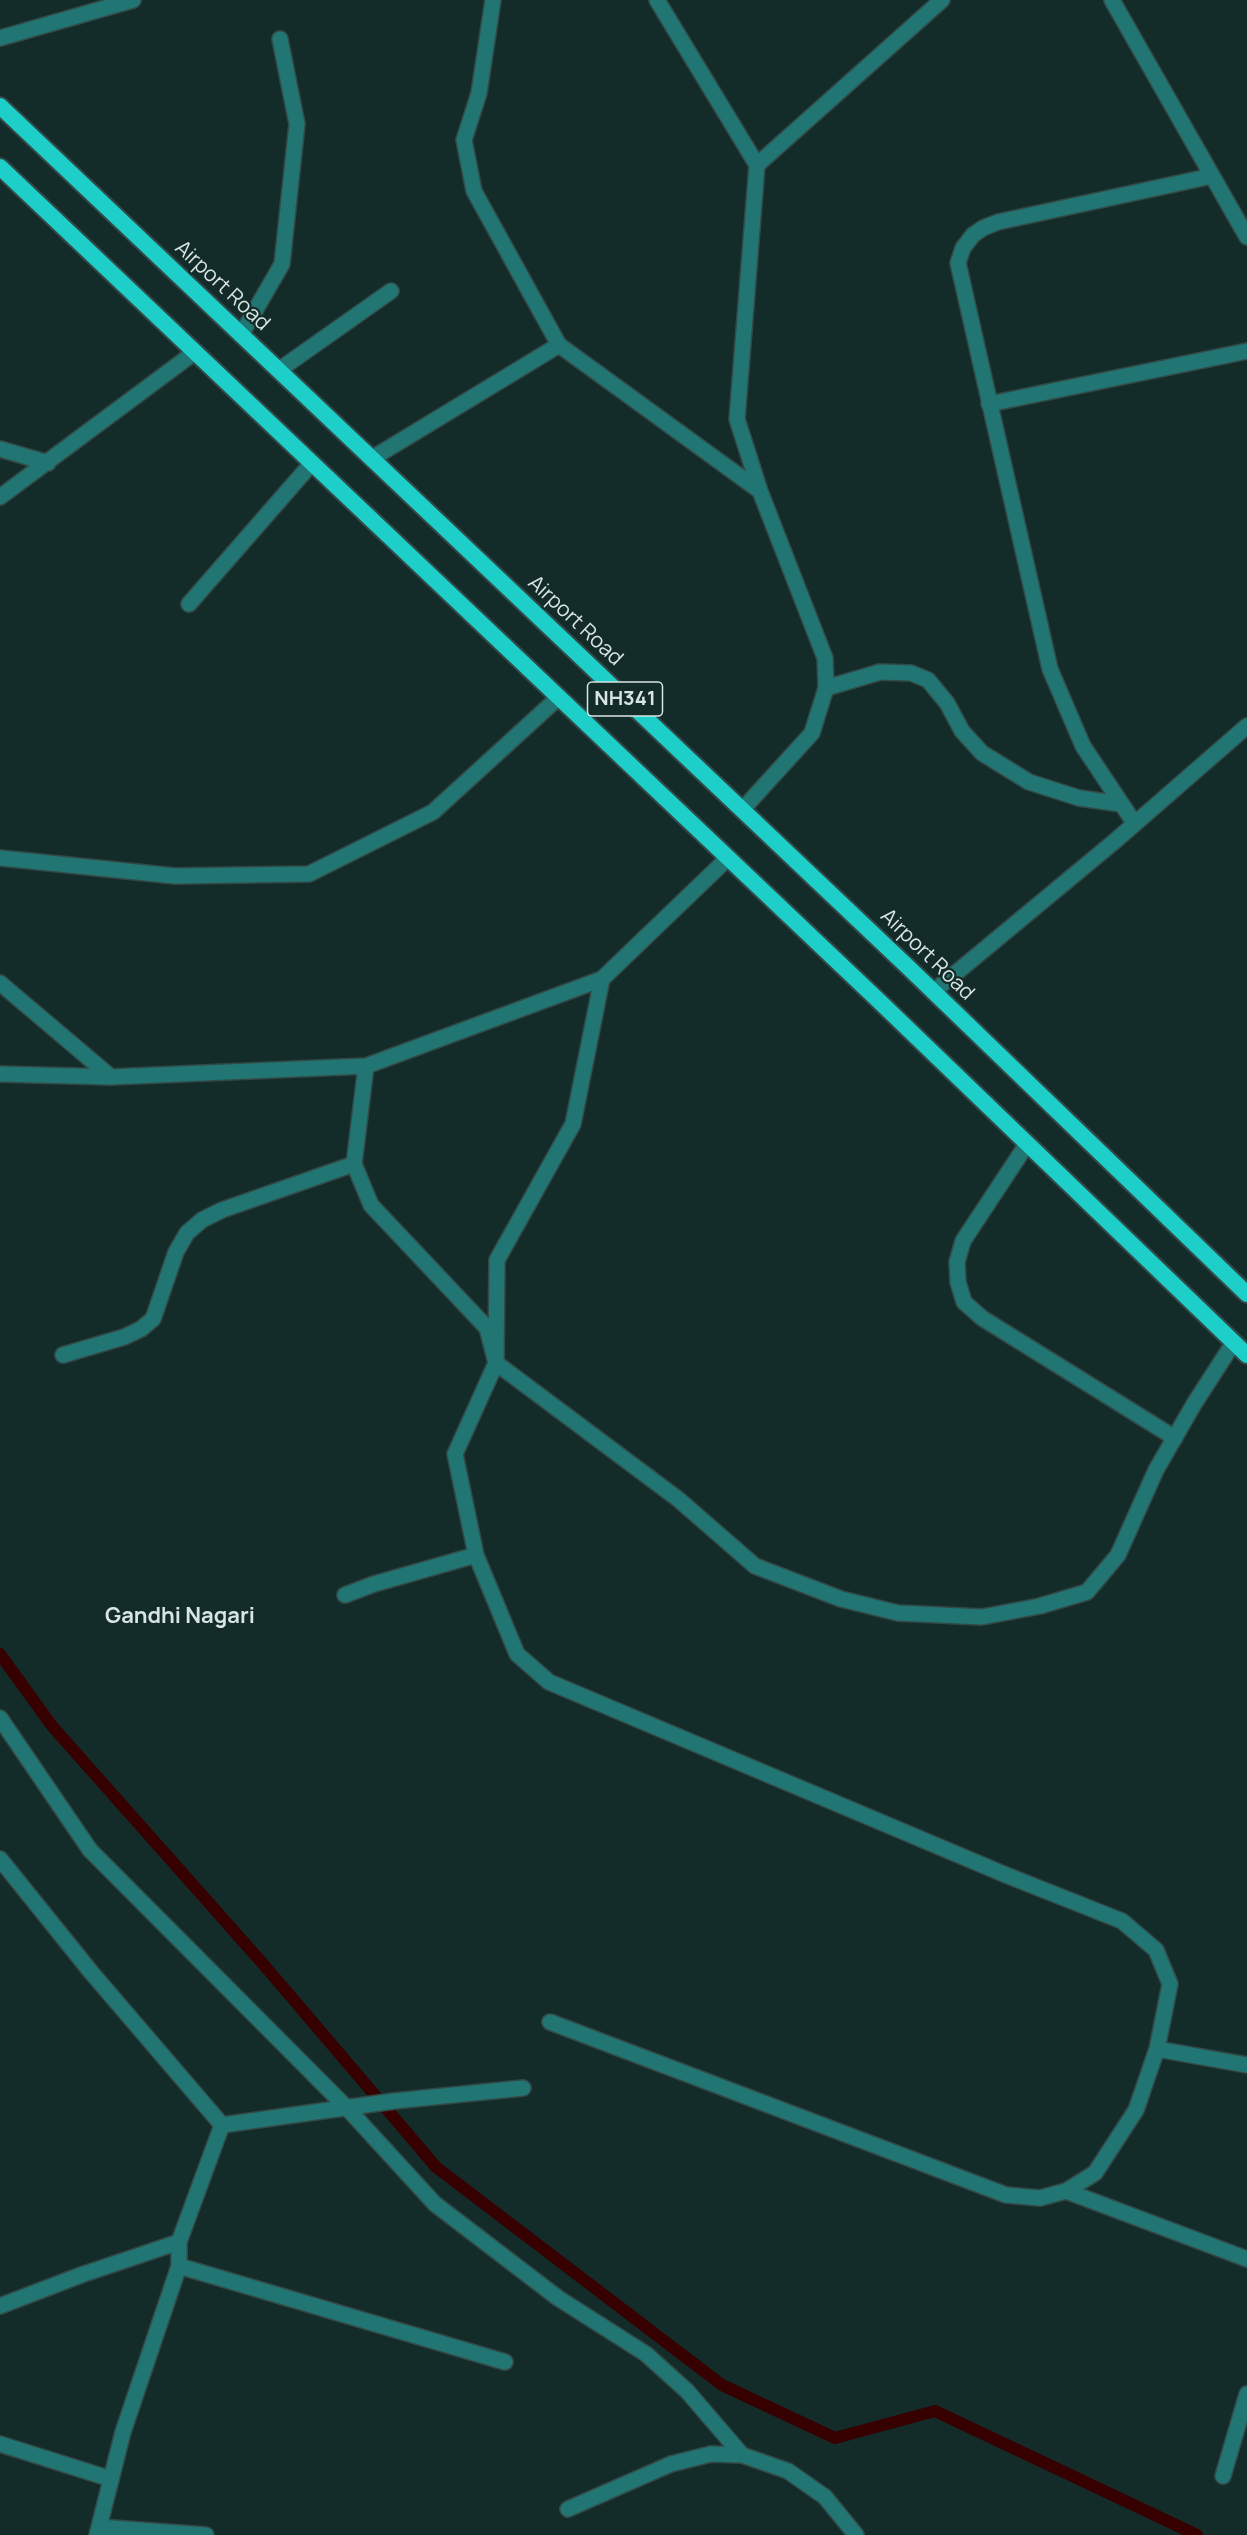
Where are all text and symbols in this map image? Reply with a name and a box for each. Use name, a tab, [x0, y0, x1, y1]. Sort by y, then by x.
street label: Airport Road	[169, 236, 275, 336]
street label: Airport Road	[522, 571, 628, 671]
road number: NH341	[588, 682, 662, 716]
street label: Airport Road	[875, 904, 979, 1006]
district label: Gandhi Nagari	[105, 1604, 255, 1630]

